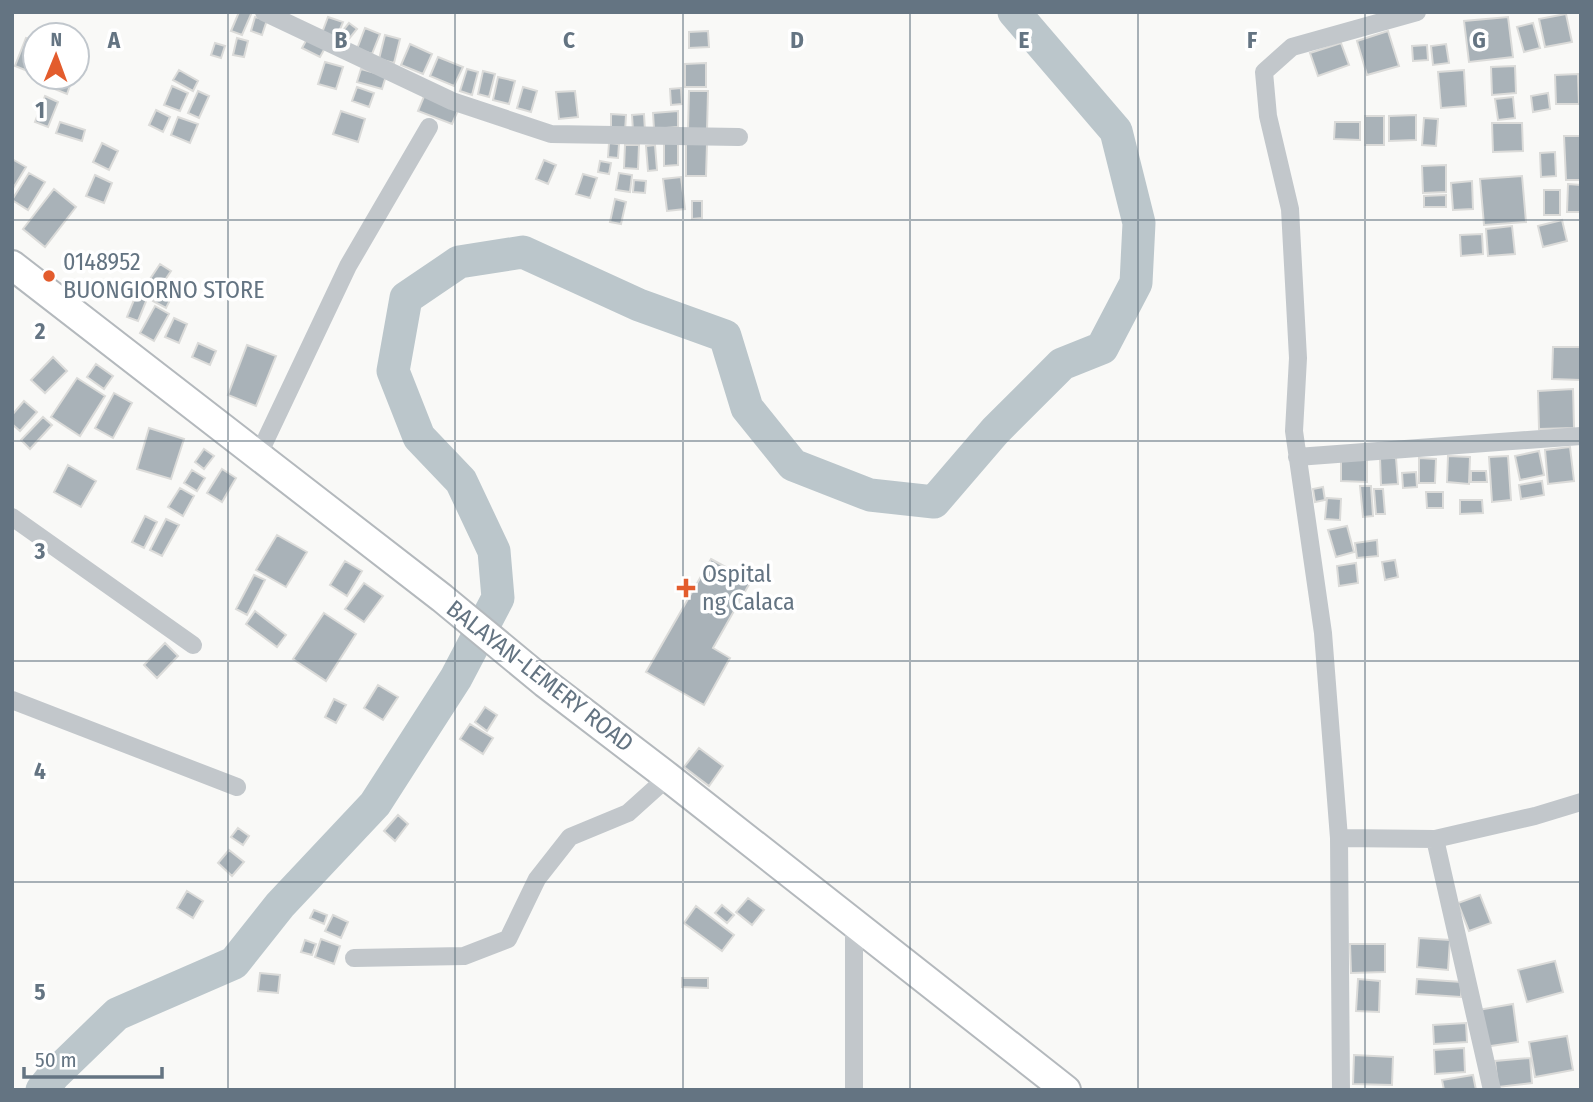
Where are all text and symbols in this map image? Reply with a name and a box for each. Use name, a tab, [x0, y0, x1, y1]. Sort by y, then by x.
north arrow	[21, 21, 91, 91]
text: A	[107, 26, 121, 54]
text: B	[335, 26, 348, 54]
text: C	[563, 26, 575, 54]
text: D	[790, 26, 804, 54]
text: E	[1019, 26, 1030, 54]
text: F	[1247, 26, 1257, 54]
text: G	[1472, 26, 1486, 54]
text: N	[50, 28, 62, 51]
text: 1	[35, 96, 45, 124]
place label: 0148952 BUONGIORNO STORE	[63, 248, 264, 304]
marker: 0148952 BUONGIORNO STORE	[41, 268, 57, 284]
text: 2	[34, 317, 46, 345]
text: 3	[34, 537, 46, 565]
place label: Ospital ng Calaca	[702, 560, 795, 616]
marker: Ospital ng Calaca	[676, 578, 696, 598]
street label: BALAYAN-LEMERY ROAD	[441, 594, 639, 758]
text: 4	[34, 757, 46, 785]
text: 5	[34, 978, 46, 1006]
scale bar	[24, 1036, 163, 1080]
text: 50 m	[35, 1047, 77, 1073]

